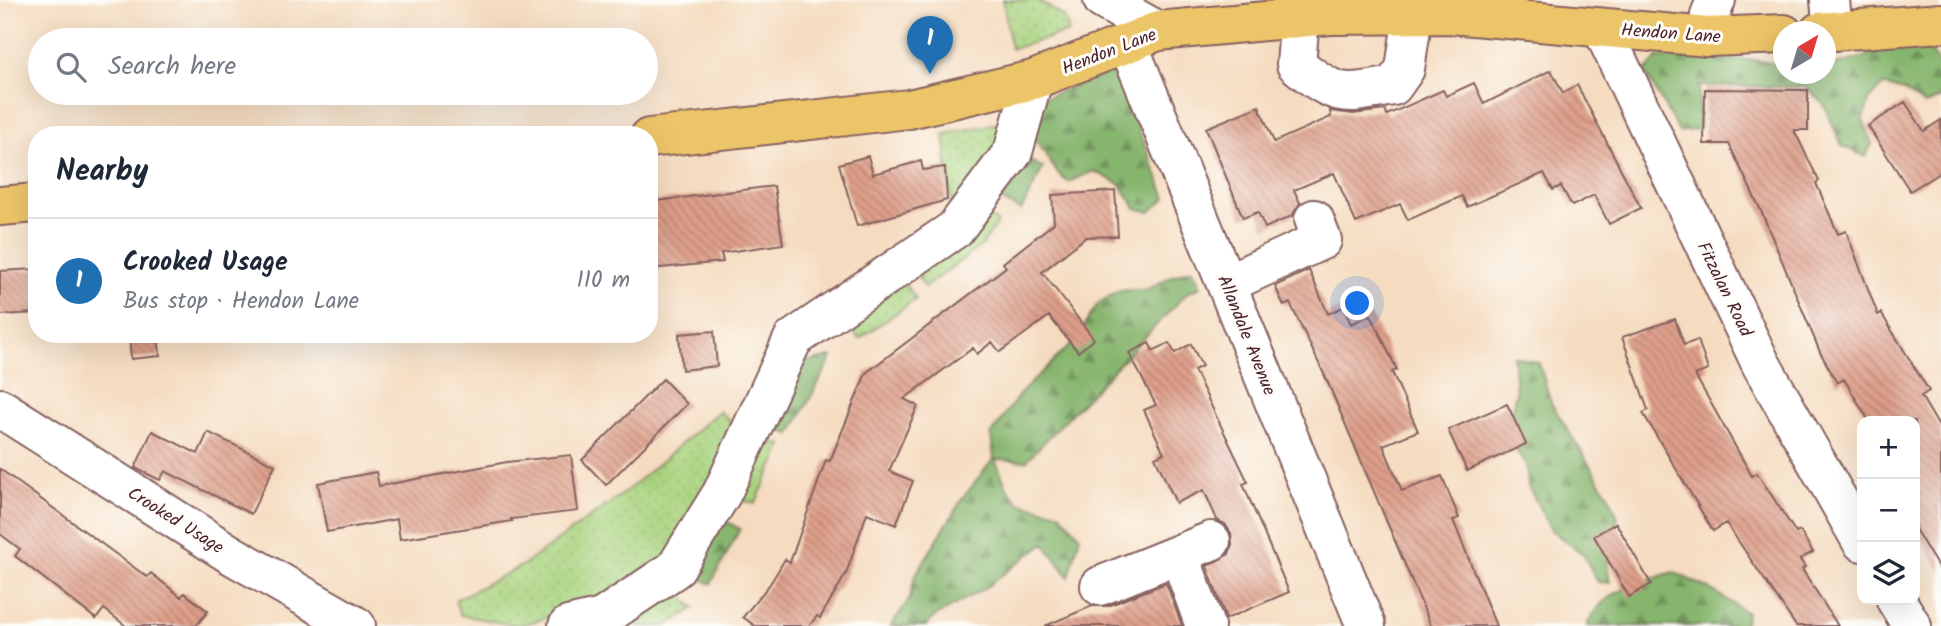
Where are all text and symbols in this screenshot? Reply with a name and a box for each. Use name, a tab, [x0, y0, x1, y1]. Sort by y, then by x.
pin: 1	[907, 16, 953, 74]
street label: Hendon Lane	[1620, 17, 1722, 52]
street label: Hendon Lane	[1058, 21, 1161, 84]
north arrow	[1773, 21, 1836, 84]
search box	[28, 28, 658, 105]
text: Search here	[108, 46, 236, 88]
icon: search	[52, 48, 90, 86]
text: Nearby	[56, 148, 148, 196]
street label: Fitzalan Road	[1688, 237, 1760, 343]
text: Crooked Usage	[123, 242, 288, 284]
text: 1	[76, 263, 82, 299]
text: 110 m	[577, 263, 630, 299]
street label: Allandale Avenue	[1208, 271, 1283, 400]
text: Bus stop · Hendon Lane	[123, 284, 359, 320]
your location	[1340, 286, 1374, 320]
map controls	[1857, 416, 1920, 605]
button: +	[1857, 416, 1920, 479]
button: −	[1857, 479, 1920, 542]
street label: Crooked Usage	[121, 480, 229, 563]
button: layers	[1857, 542, 1920, 605]

